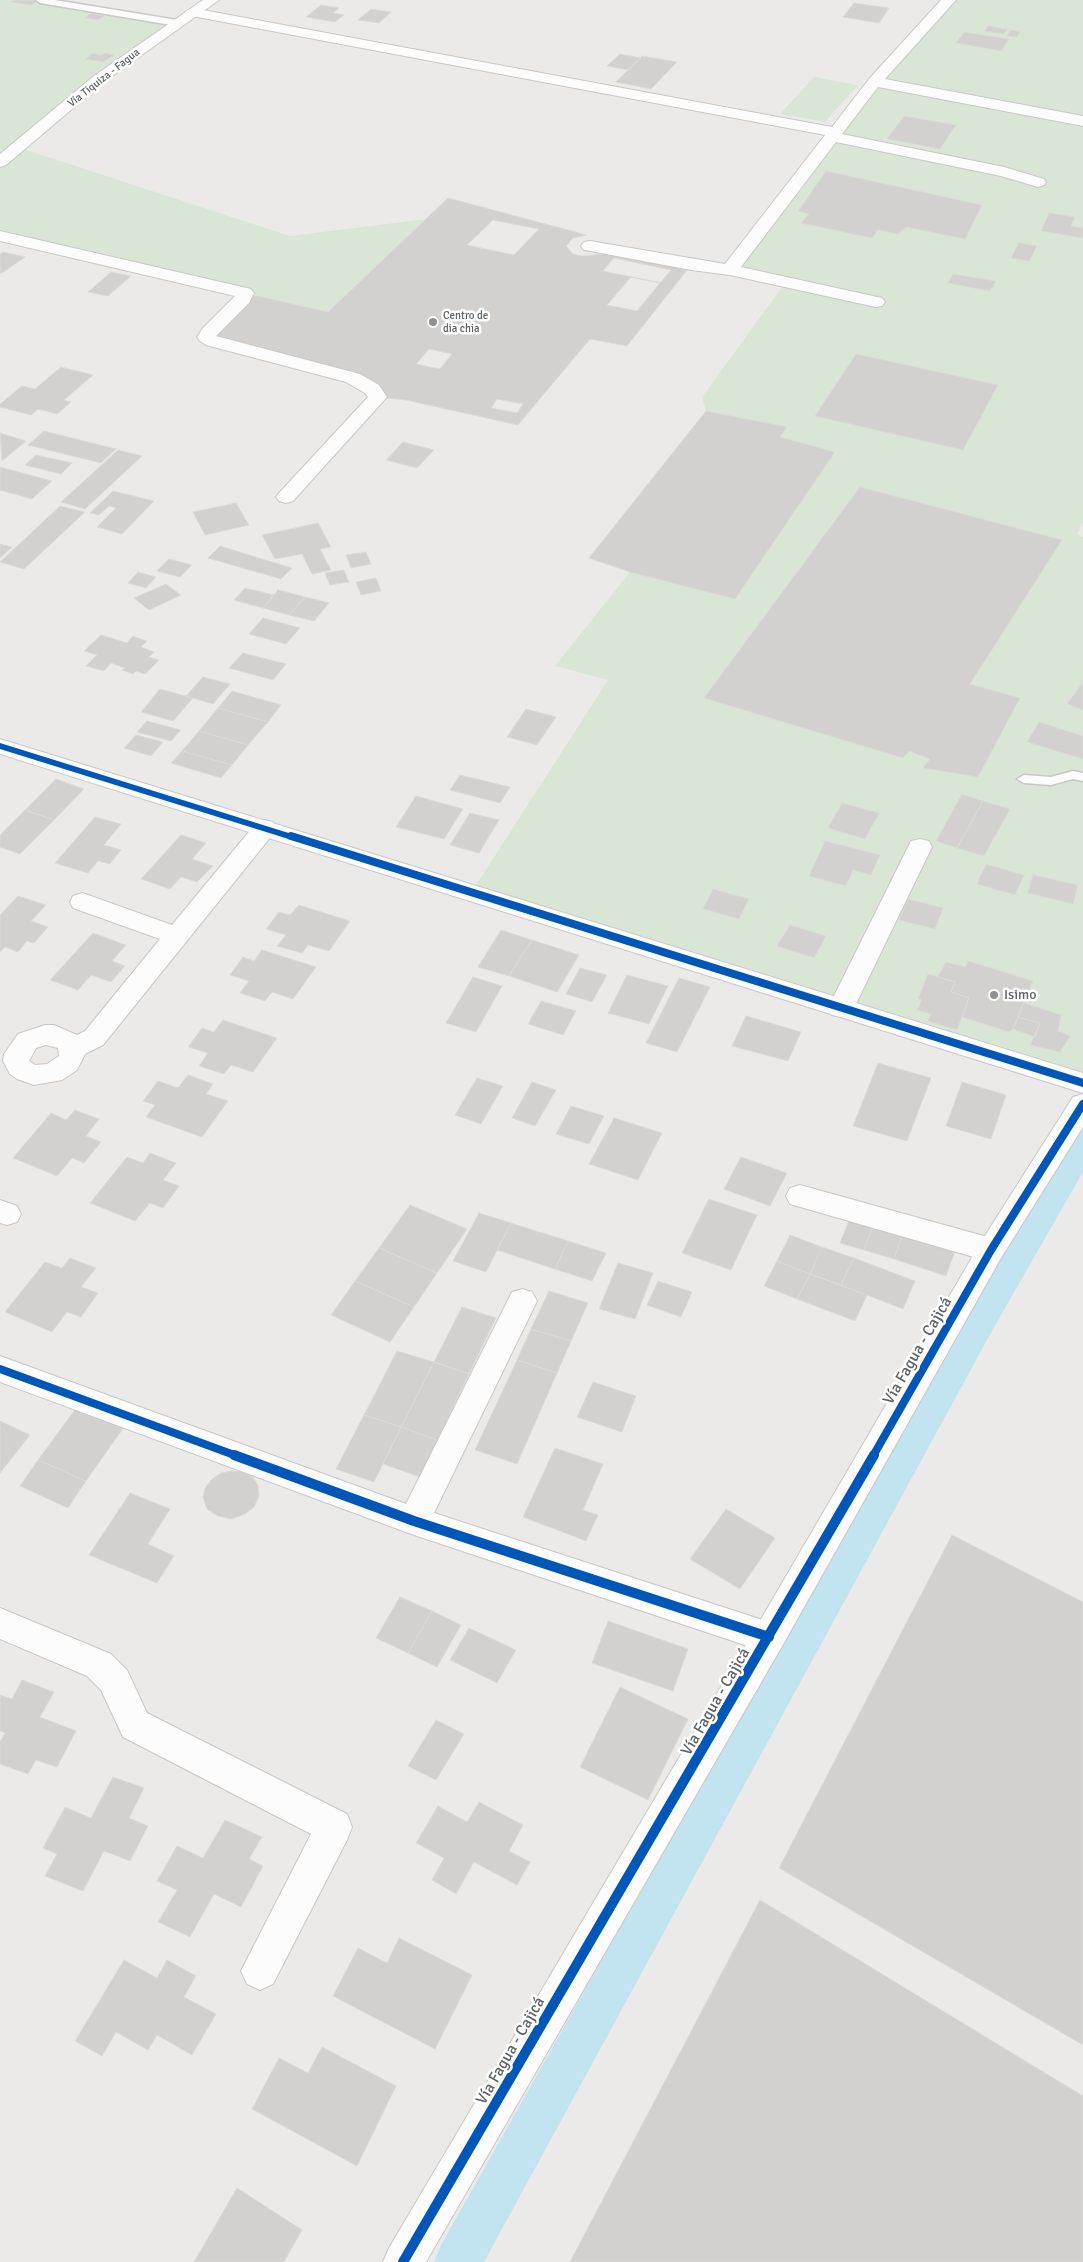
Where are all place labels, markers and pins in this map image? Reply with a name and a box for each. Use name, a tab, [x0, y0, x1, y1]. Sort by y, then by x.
place label: Centro de dia chia	[443, 309, 488, 335]
marker: Centro de dia chia	[427, 316, 439, 328]
place label: Isimo	[1004, 987, 1036, 1003]
marker: Isimo	[988, 989, 1000, 1001]

